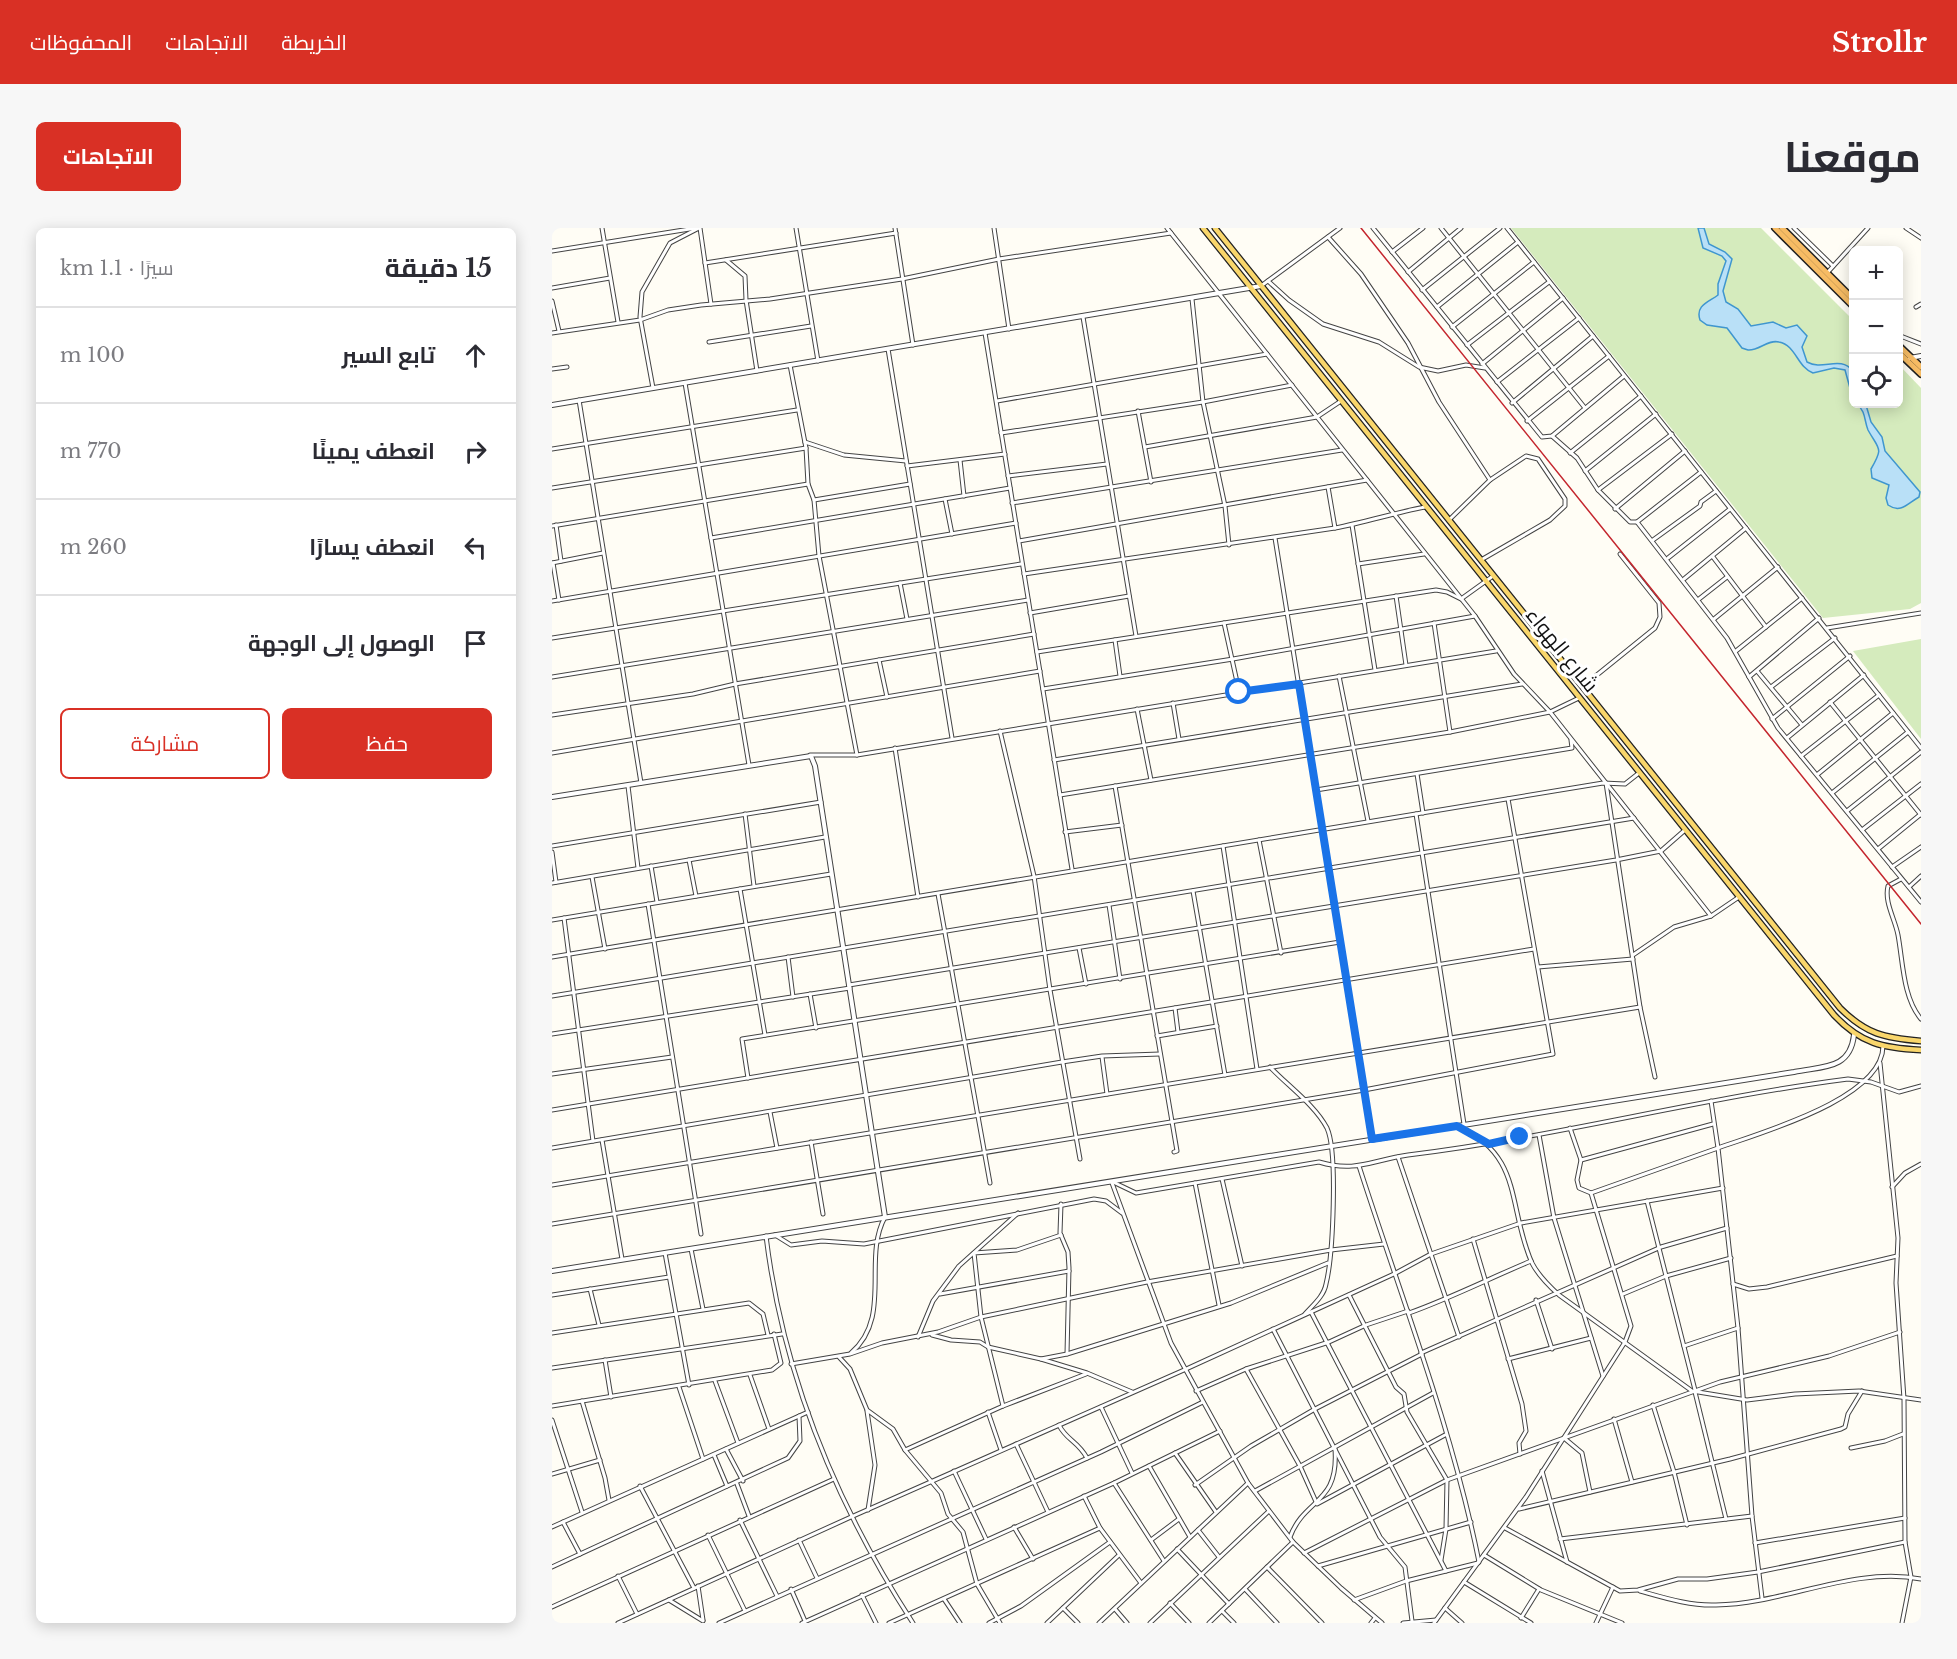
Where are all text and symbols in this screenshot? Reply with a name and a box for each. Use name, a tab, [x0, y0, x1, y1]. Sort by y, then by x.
text: Strollr	[1832, 25, 1927, 60]
text: المحفوظات	[30, 30, 132, 56]
text: الاتجاهات	[165, 30, 248, 56]
text: الخريطة	[281, 30, 347, 56]
button: الاتجاهات	[36, 122, 181, 191]
text: موقعنا	[1784, 131, 1921, 183]
map controls	[1849, 246, 1903, 408]
button: +	[1849, 246, 1903, 300]
text: 15 دقيقة	[385, 252, 492, 284]
text: سيرًا · 1.1 km	[60, 256, 174, 280]
button: −	[1849, 300, 1903, 354]
icon: ahead	[459, 339, 492, 372]
text: تابع السير	[342, 342, 435, 369]
text: 100 m	[60, 343, 125, 367]
button: locate	[1849, 354, 1903, 408]
icon: right	[459, 435, 492, 468]
text: انعطف يمينًا	[312, 438, 435, 465]
text: 770 m	[60, 439, 122, 463]
icon: left	[459, 531, 492, 564]
text: انعطف يسارًا	[309, 534, 435, 561]
text: 260 m	[60, 535, 127, 559]
street label: شارع الهواء	[1519, 602, 1604, 698]
icon: arrive	[459, 627, 492, 660]
text: الوصول إلى الوجهة	[248, 630, 435, 657]
route start	[1225, 678, 1251, 704]
button: مشاركة	[60, 708, 270, 779]
button: حفظ	[282, 708, 492, 779]
route end	[1506, 1123, 1532, 1149]

